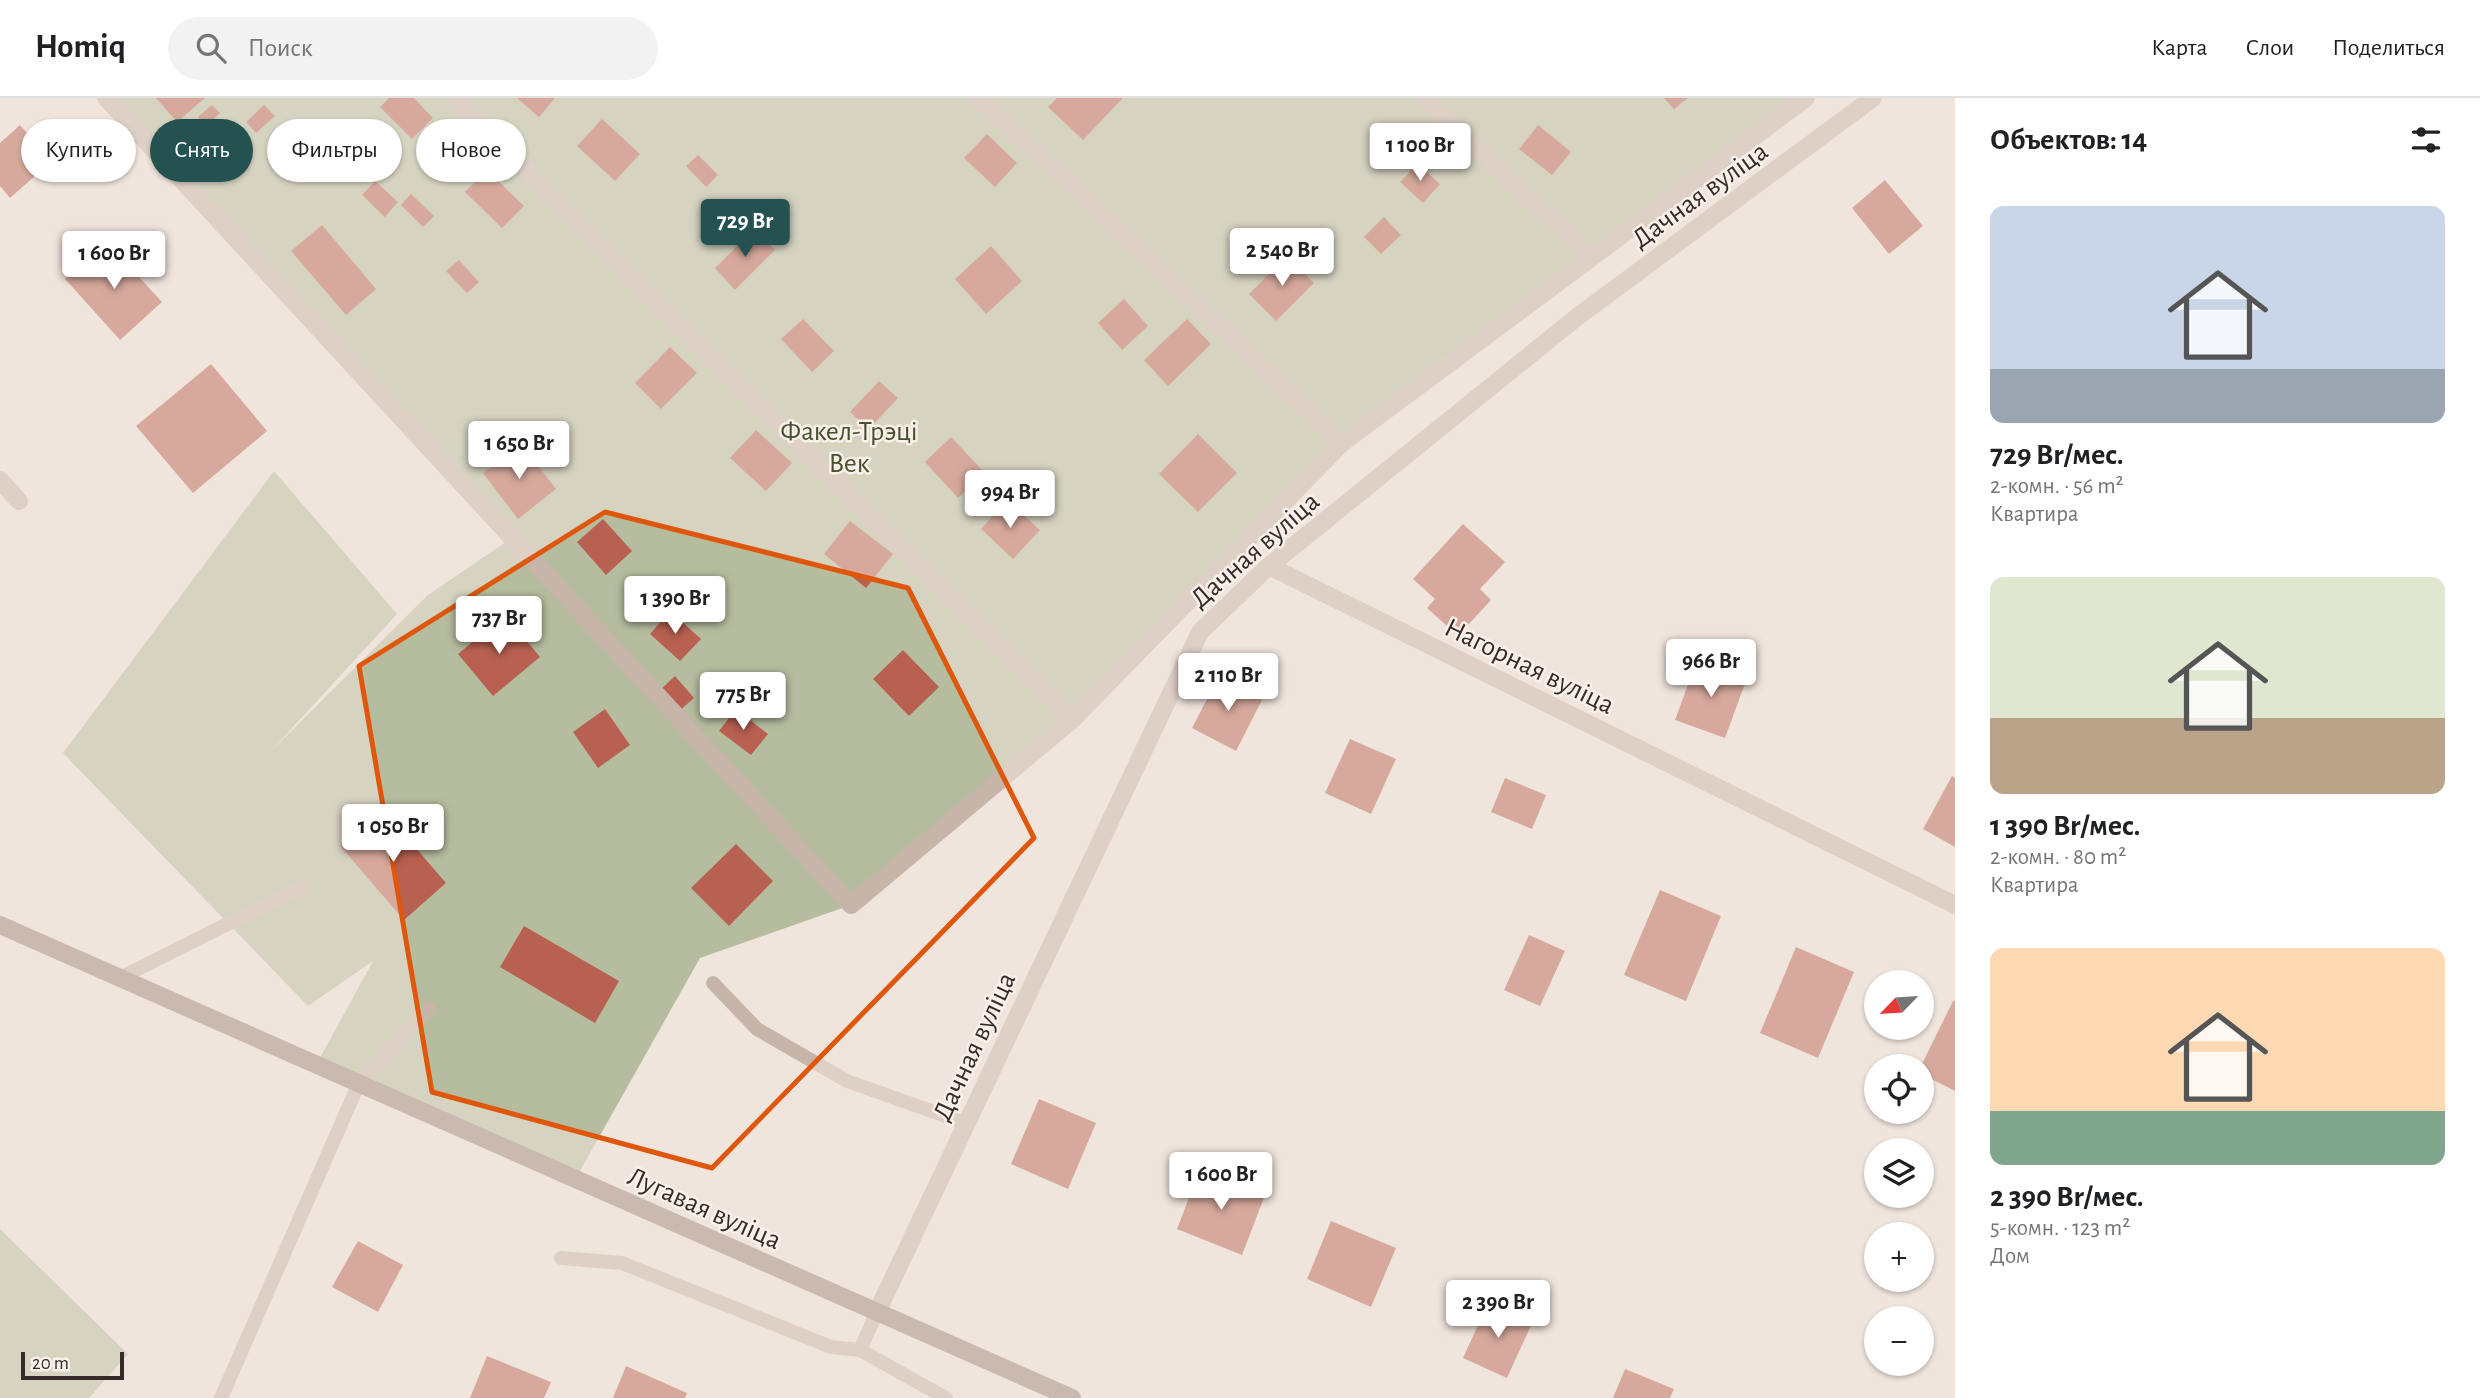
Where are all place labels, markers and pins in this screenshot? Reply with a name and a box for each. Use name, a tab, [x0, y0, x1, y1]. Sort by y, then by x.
pin: 1 100 Br	[1348, 123, 1492, 183]
pin: 729 Br	[688, 200, 802, 259]
pin: 2 540 Br	[1210, 228, 1354, 288]
pin: 1 600 Br	[42, 232, 186, 291]
pin: 1 650 Br	[447, 422, 591, 481]
pin: 994 Br	[953, 470, 1067, 530]
pin: 1 390 Br	[603, 576, 747, 636]
pin: 737 Br	[442, 596, 556, 656]
pin: 966 Br	[1654, 640, 1768, 699]
pin: 2 110 Br	[1156, 654, 1300, 713]
pin: 775 Br	[686, 672, 800, 732]
pin: 1 050 Br	[321, 804, 465, 864]
pin: 1 600 Br	[1149, 1152, 1293, 1212]
pin: 2 390 Br	[1426, 1280, 1570, 1340]

